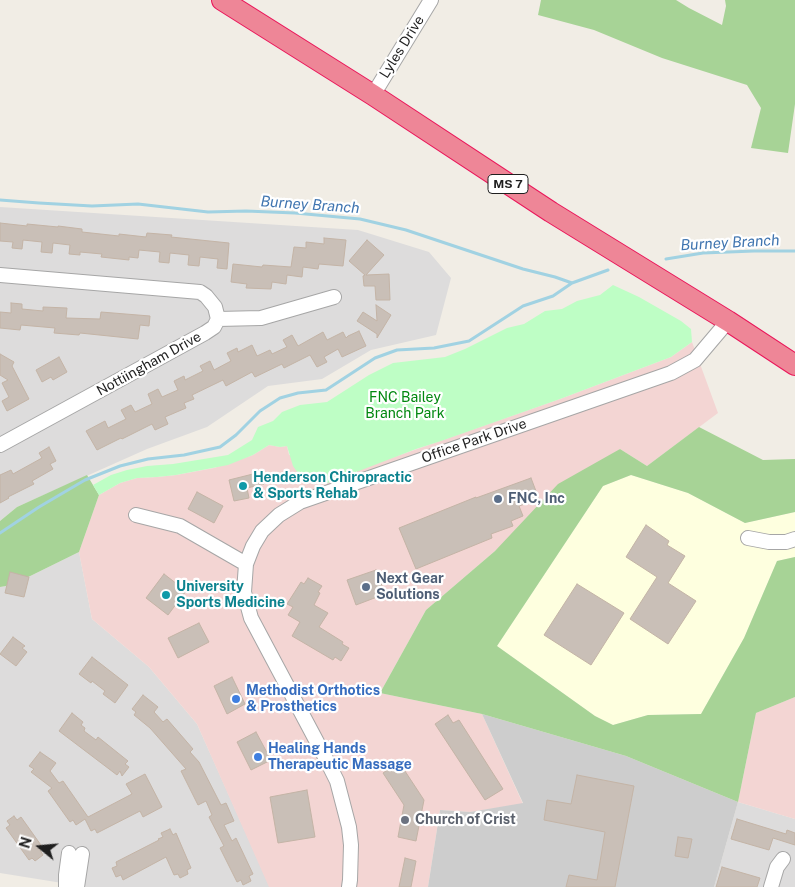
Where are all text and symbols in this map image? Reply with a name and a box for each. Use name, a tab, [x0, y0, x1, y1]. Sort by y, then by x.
street label: Lyles Drive	[376, 13, 428, 81]
road number: MS 7	[488, 174, 528, 193]
water label: Burney Branch	[260, 193, 360, 217]
water label: Burney Branch	[680, 231, 780, 255]
street label: Nottiingham Drive	[94, 328, 204, 400]
park label: FNC Bailey Branch Park	[365, 390, 445, 422]
street label: Office Park Drive	[419, 415, 529, 467]
place label: Henderson Chiropractic & Sports Rehab	[253, 470, 412, 502]
marker: Henderson Chiropractic & Sports Rehab	[237, 480, 249, 492]
place label: FNC, Inc	[508, 491, 565, 507]
marker: FNC, Inc	[492, 493, 504, 505]
place label: Next Gear Solutions	[376, 571, 444, 604]
place label: University Sports Medicine	[176, 579, 285, 612]
marker: Next Gear Solutions	[360, 581, 372, 593]
marker: University Sports Medicine	[160, 589, 172, 601]
place label: Methodist Orthotics & Prosthetics	[246, 683, 380, 716]
marker: Methodist Orthotics & Prosthetics	[230, 693, 242, 705]
place label: Healing Hands Therapeutic Massage	[268, 741, 412, 774]
marker: Healing Hands Therapeutic Massage	[252, 751, 264, 763]
place label: Church of Crist	[415, 812, 516, 828]
marker: Church of Crist	[399, 814, 411, 826]
north arrow	[15, 822, 65, 872]
text: N	[16, 835, 35, 850]

